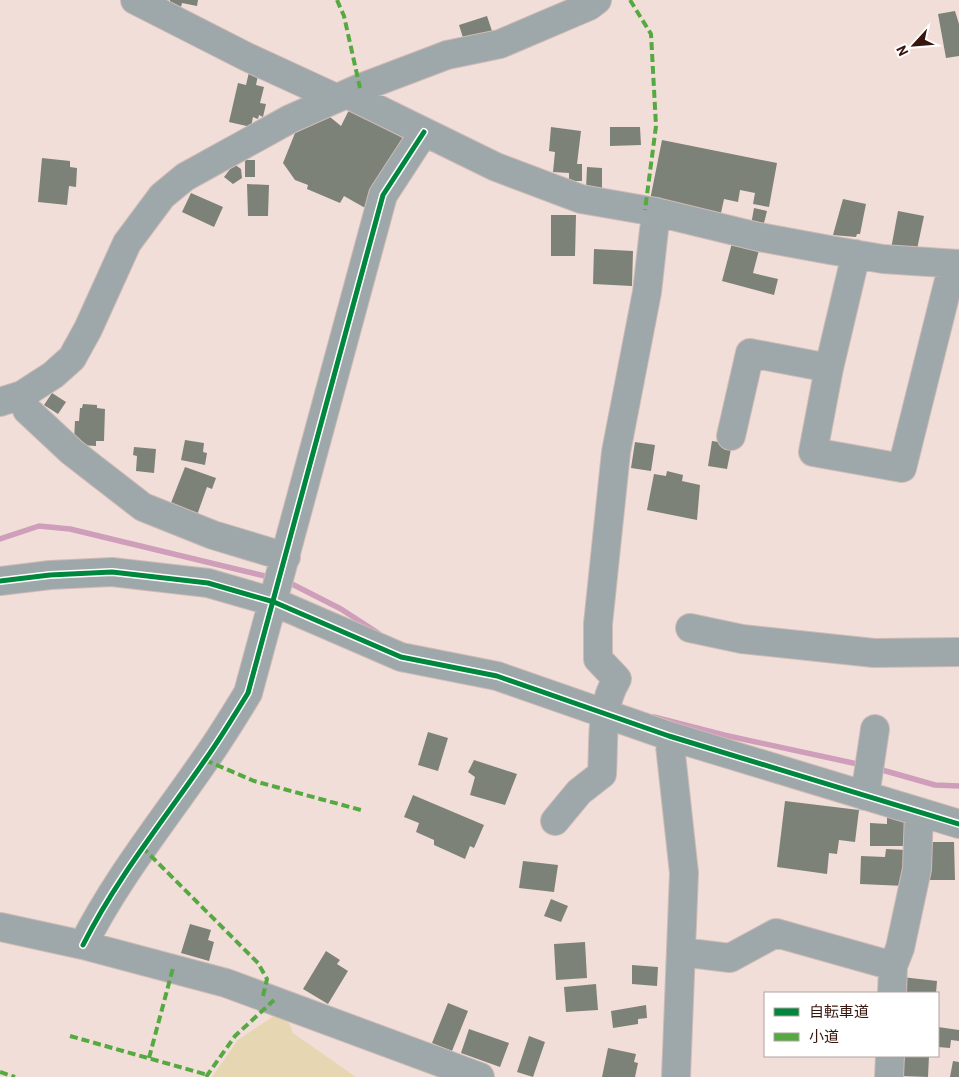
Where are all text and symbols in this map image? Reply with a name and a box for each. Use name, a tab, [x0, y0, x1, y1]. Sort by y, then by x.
north arrow	[889, 20, 939, 70]
text: N	[892, 43, 912, 59]
legend	[764, 992, 939, 1057]
text: 自転車道	[809, 1002, 869, 1020]
text: 小道	[809, 1027, 839, 1045]

